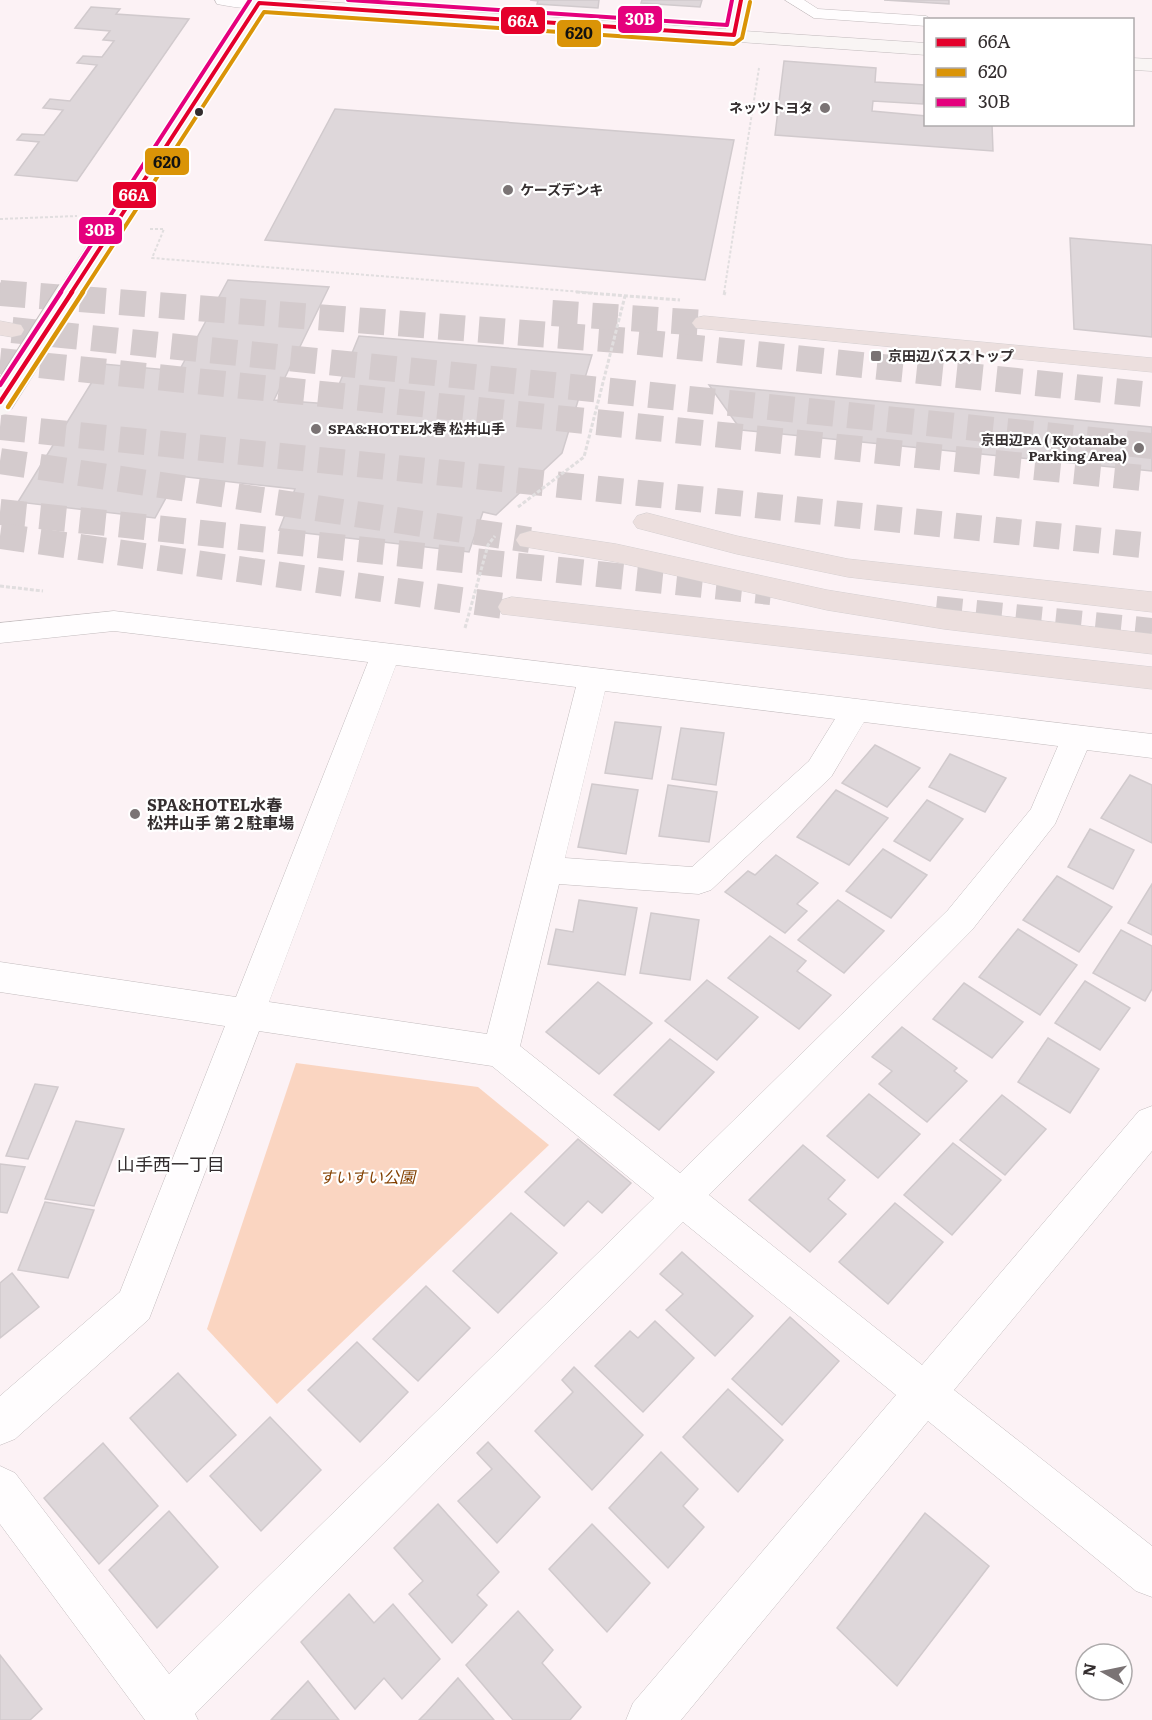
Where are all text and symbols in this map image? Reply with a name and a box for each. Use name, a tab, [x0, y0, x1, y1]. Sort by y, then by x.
line badge: 30B	[617, 5, 663, 34]
line badge: 66A	[500, 6, 546, 35]
text: 30B	[625, 6, 655, 30]
text: 66A	[508, 8, 538, 32]
legend	[924, 18, 1134, 126]
line badge: 620	[556, 19, 602, 48]
text: 620	[565, 20, 593, 44]
text: 66A	[978, 27, 1011, 54]
text: 620	[978, 57, 1007, 84]
text: 30B	[978, 87, 1010, 114]
place label: ネッツトヨタ	[729, 97, 813, 117]
marker: ネッツトヨタ	[818, 101, 832, 115]
unlabelled marker	[193, 106, 205, 118]
line badge: 620	[144, 147, 190, 176]
text: 620	[153, 149, 181, 173]
place label: ケーズデンキ	[520, 179, 603, 199]
line badge: 66A	[112, 181, 157, 209]
text: 66A	[119, 182, 149, 206]
marker: ケーズデンキ	[501, 183, 515, 197]
line badge: 30B	[78, 216, 123, 245]
text: 30B	[85, 217, 115, 241]
place label: 京田辺バスストップ	[888, 345, 1014, 365]
marker: 京田辺バスストップ	[869, 349, 883, 363]
place label: SPA&HOTEL水春 松井山手	[328, 418, 505, 438]
marker: SPA&HOTEL水春 松井山手	[309, 422, 323, 436]
place label: 京田辺PA ( Kyotanabe Parking Area)	[981, 429, 1127, 465]
marker: 京田辺PA ( Kyotanabe Parking Area)	[1132, 441, 1146, 455]
place label: SPA&HOTEL水春 松井山手 第２駐車場	[147, 792, 294, 834]
marker: SPA&HOTEL水春 松井山手 第２駐車場	[128, 807, 142, 821]
district label: 山手西一丁目	[117, 1150, 225, 1177]
park label: すいすい公園	[319, 1164, 417, 1188]
north arrow	[1074, 1642, 1134, 1702]
text: N	[1075, 1661, 1101, 1678]

